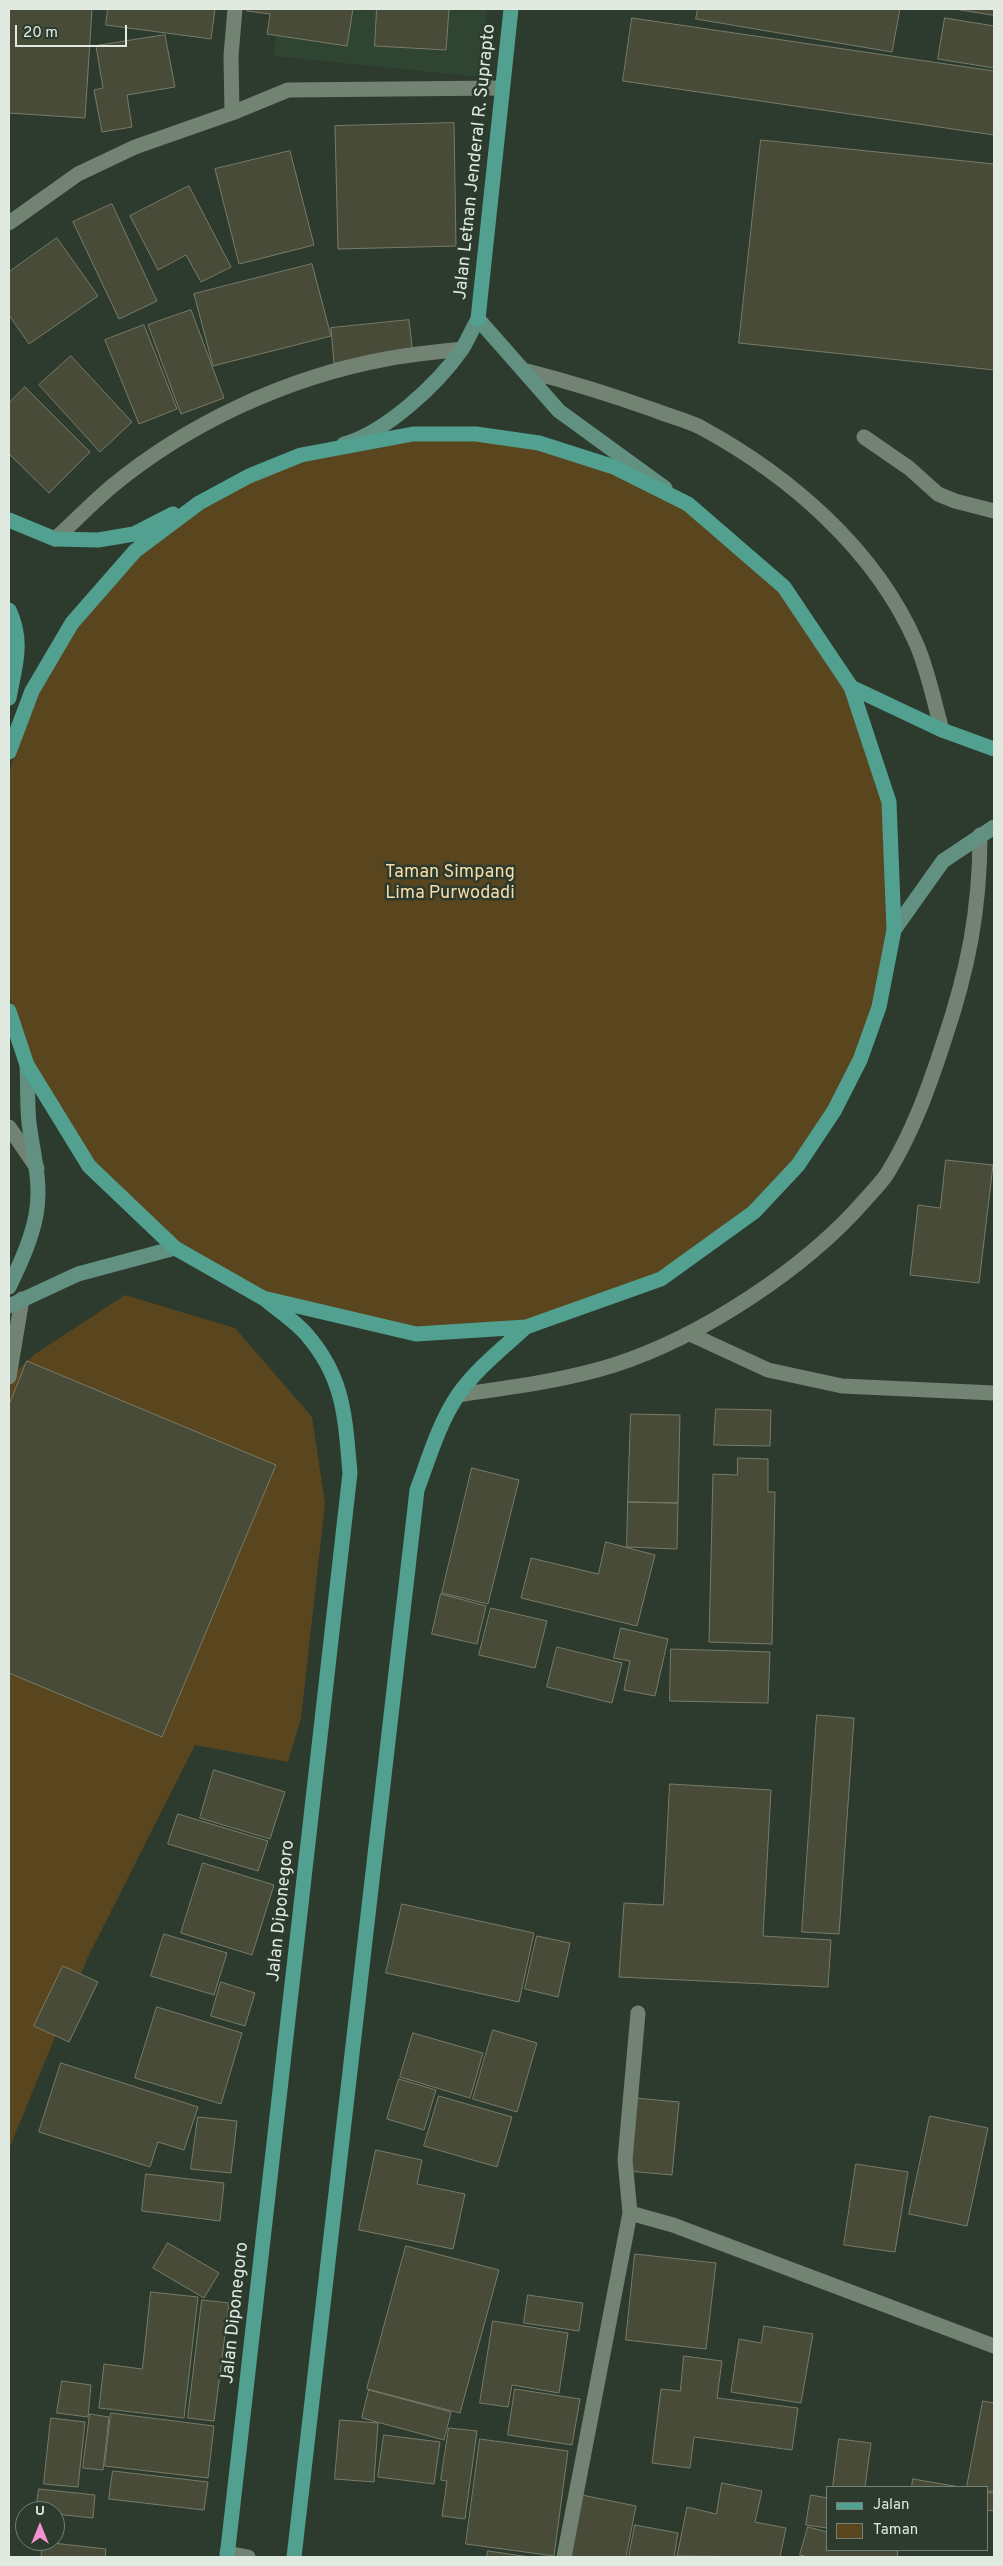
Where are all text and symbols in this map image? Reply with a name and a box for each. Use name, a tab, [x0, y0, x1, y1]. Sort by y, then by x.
scale bar	[18, 15, 130, 47]
street label: Jalan Letnan Jenderal R. Suprapto	[451, 23, 501, 301]
text: 20 m	[23, 24, 58, 43]
park label: Taman Simpang Lima Purwodadi	[385, 862, 515, 904]
street label: Jalan Diponegoro	[264, 1839, 300, 1983]
street label: Jalan Diponegoro	[218, 2241, 254, 2385]
legend	[826, 2486, 988, 2551]
text: Jalan	[873, 2496, 910, 2515]
north arrow	[15, 2501, 65, 2551]
text: U	[35, 2503, 45, 2520]
text: Taman	[873, 2521, 918, 2540]

